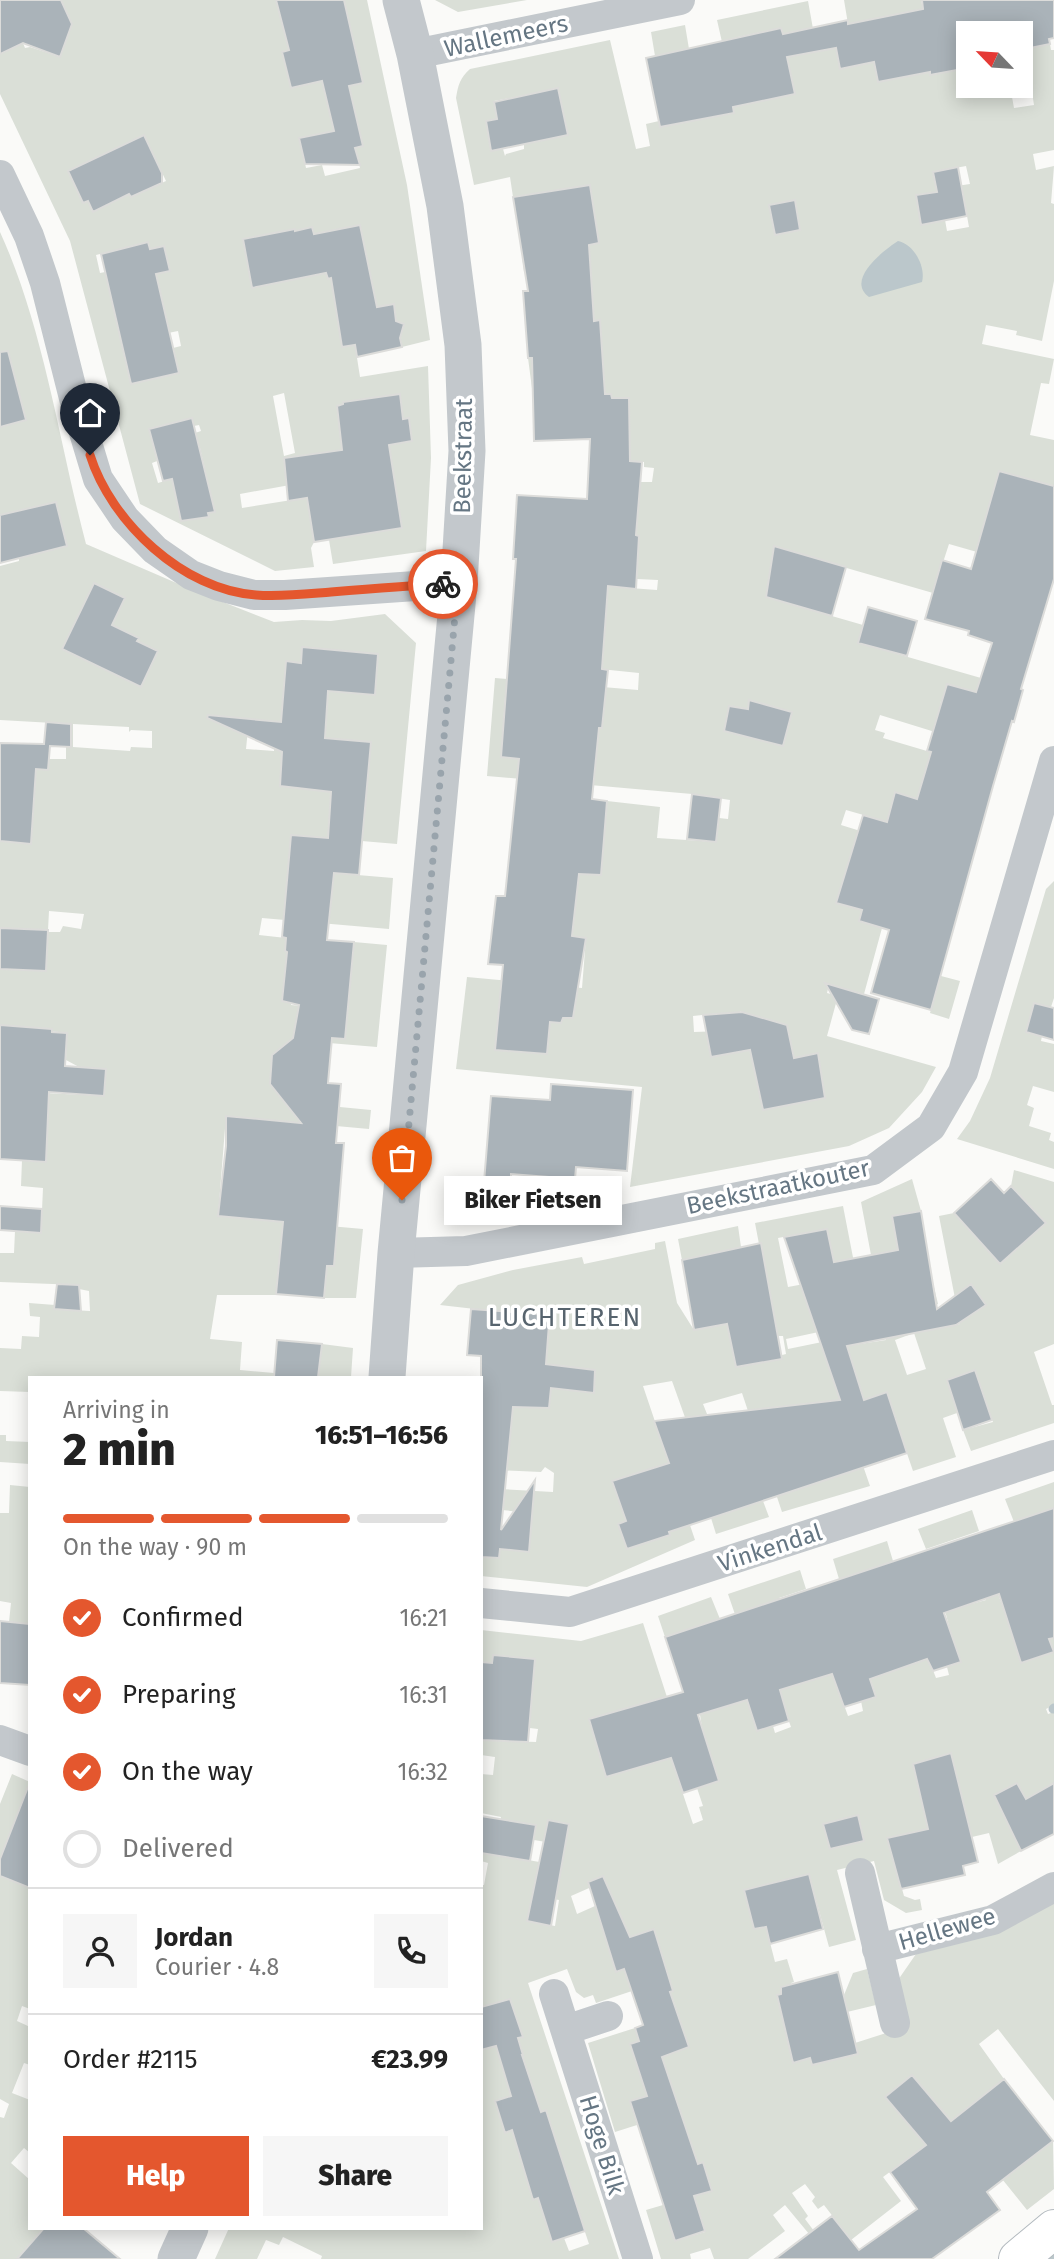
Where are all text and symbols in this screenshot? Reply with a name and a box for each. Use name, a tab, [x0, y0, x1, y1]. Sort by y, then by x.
street label: Wallemeers	[442, 9, 570, 63]
north arrow	[956, 21, 1032, 98]
map controls	[956, 21, 1033, 98]
pin	[60, 383, 120, 455]
icon: home	[71, 394, 109, 432]
street label: Beekstraat	[448, 397, 478, 514]
courier	[408, 549, 478, 619]
icon: bike	[424, 565, 462, 603]
pin	[372, 1128, 432, 1200]
icon: bag	[383, 1139, 421, 1177]
street label: Beekstraatkouter	[684, 1154, 873, 1220]
callout: Biker Fietsen	[444, 1176, 622, 1224]
text: Biker Fietsen	[465, 1186, 601, 1214]
district label: LUCHTEREN	[488, 1302, 642, 1333]
text: Arriving in	[63, 1396, 170, 1424]
text: 16:51–16:56	[315, 1420, 448, 1451]
text: 2 min	[63, 1422, 176, 1477]
street label: Vinkendal	[715, 1518, 825, 1578]
text: On the way · 90 m	[63, 1533, 247, 1561]
icon: check	[63, 1599, 101, 1637]
text: Confirmed	[122, 1602, 243, 1633]
text: 16:21	[399, 1604, 448, 1632]
icon: check	[63, 1676, 101, 1714]
text: Preparing	[122, 1679, 235, 1710]
text: 16:31	[399, 1681, 448, 1709]
icon: check	[63, 1753, 101, 1791]
text: On the way	[122, 1756, 253, 1787]
text: 16:32	[397, 1758, 448, 1786]
text: Delivered	[122, 1833, 234, 1864]
street label: Hellewee	[895, 1902, 999, 1956]
button: person	[63, 1914, 137, 1988]
button: phone	[374, 1914, 448, 1988]
text: Jordan	[155, 1922, 233, 1953]
text: Courier · 4.8	[155, 1953, 279, 1981]
text: Order #2115	[63, 2044, 198, 2075]
text: €23.99	[371, 2044, 448, 2075]
street label: Hoge Bilk	[574, 2092, 631, 2199]
button: Help	[63, 2136, 249, 2216]
button: Share	[263, 2136, 448, 2216]

